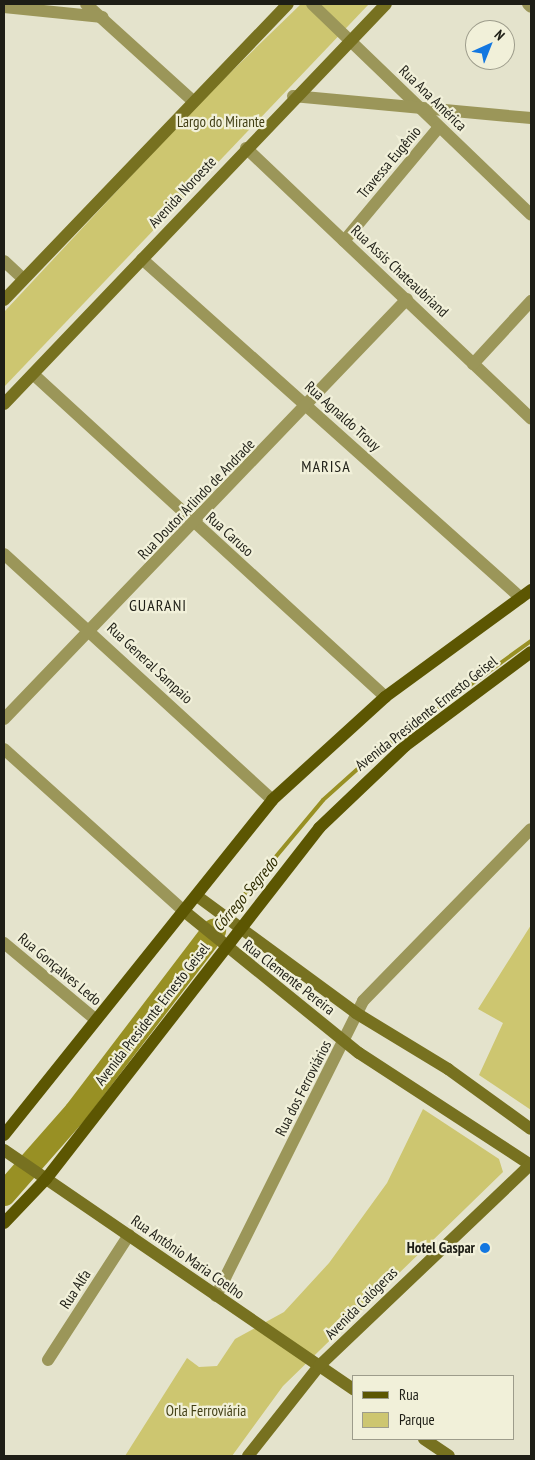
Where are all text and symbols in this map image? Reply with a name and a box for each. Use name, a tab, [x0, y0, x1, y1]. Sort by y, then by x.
north arrow	[465, 20, 515, 70]
text: N	[491, 26, 509, 44]
street label: Rua Ana América	[395, 61, 471, 135]
park label: Largo do Mirante	[177, 113, 265, 131]
street label: Travessa Eugênio	[354, 122, 424, 202]
street label: Avenida Noroeste	[144, 153, 220, 231]
street label: Rua Assis Chateaubriand	[348, 221, 452, 321]
street label: Rua Agnaldo Trouy	[301, 377, 385, 455]
street label: Rua Doutor Arlindo de Andrade	[134, 435, 258, 563]
district label: MARISA	[300, 456, 352, 476]
street label: Rua Caruso	[203, 508, 257, 560]
district label: GUARANI	[128, 595, 188, 615]
street label: Rua General Sampaio	[103, 619, 197, 707]
street label: Avenida Presidente Ernesto Geisel	[351, 652, 501, 774]
water label: Córrego Segredo	[208, 853, 282, 935]
street label: Rua Gonçalves Ledo	[15, 929, 105, 1009]
street label: Rua Clemente Pereira	[239, 936, 339, 1018]
street label: Avenida Presidente Ernesto Geisel	[91, 939, 213, 1089]
street label: Rua dos Ferroviários	[271, 1037, 335, 1139]
street label: Rua Antônio Maria Coelho	[128, 1211, 248, 1303]
place label: Hotel Gaspar	[407, 1239, 475, 1257]
marker: Hotel Gaspar	[479, 1242, 491, 1254]
street label: Avenida Calógeras	[321, 1263, 401, 1343]
street label: Rua Alfa	[56, 1266, 94, 1312]
legend	[352, 1375, 515, 1440]
text: Rua	[399, 1385, 419, 1404]
park label: Orla Ferroviária	[166, 1402, 246, 1420]
text: Parque	[399, 1410, 435, 1429]

